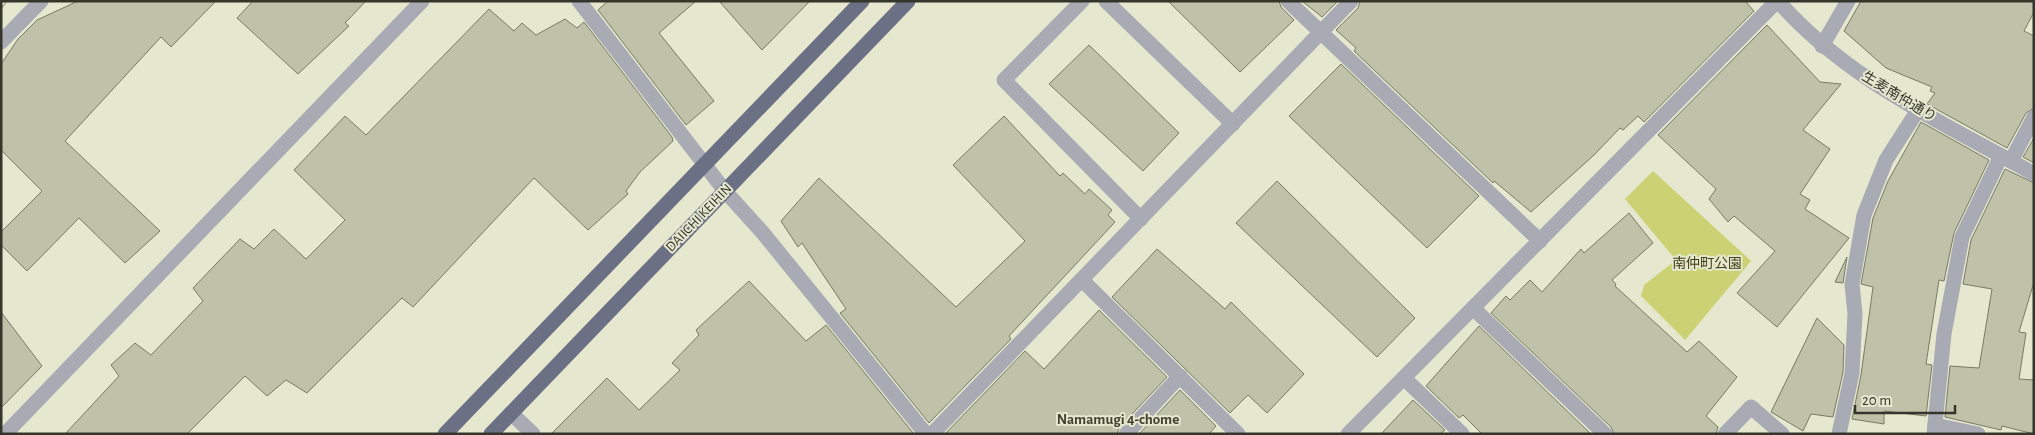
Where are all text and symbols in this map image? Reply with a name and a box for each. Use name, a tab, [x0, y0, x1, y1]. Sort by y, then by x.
street label: 生麦南仲通り	[1859, 68, 1940, 125]
street label: DAIICHI KEIHIN	[663, 181, 735, 255]
park label: 南仲町公園	[1672, 255, 1742, 271]
scale bar	[1855, 382, 1955, 414]
text: 20 m	[1862, 393, 1891, 408]
district label: Namamugi 4-chome	[1057, 412, 1179, 427]

